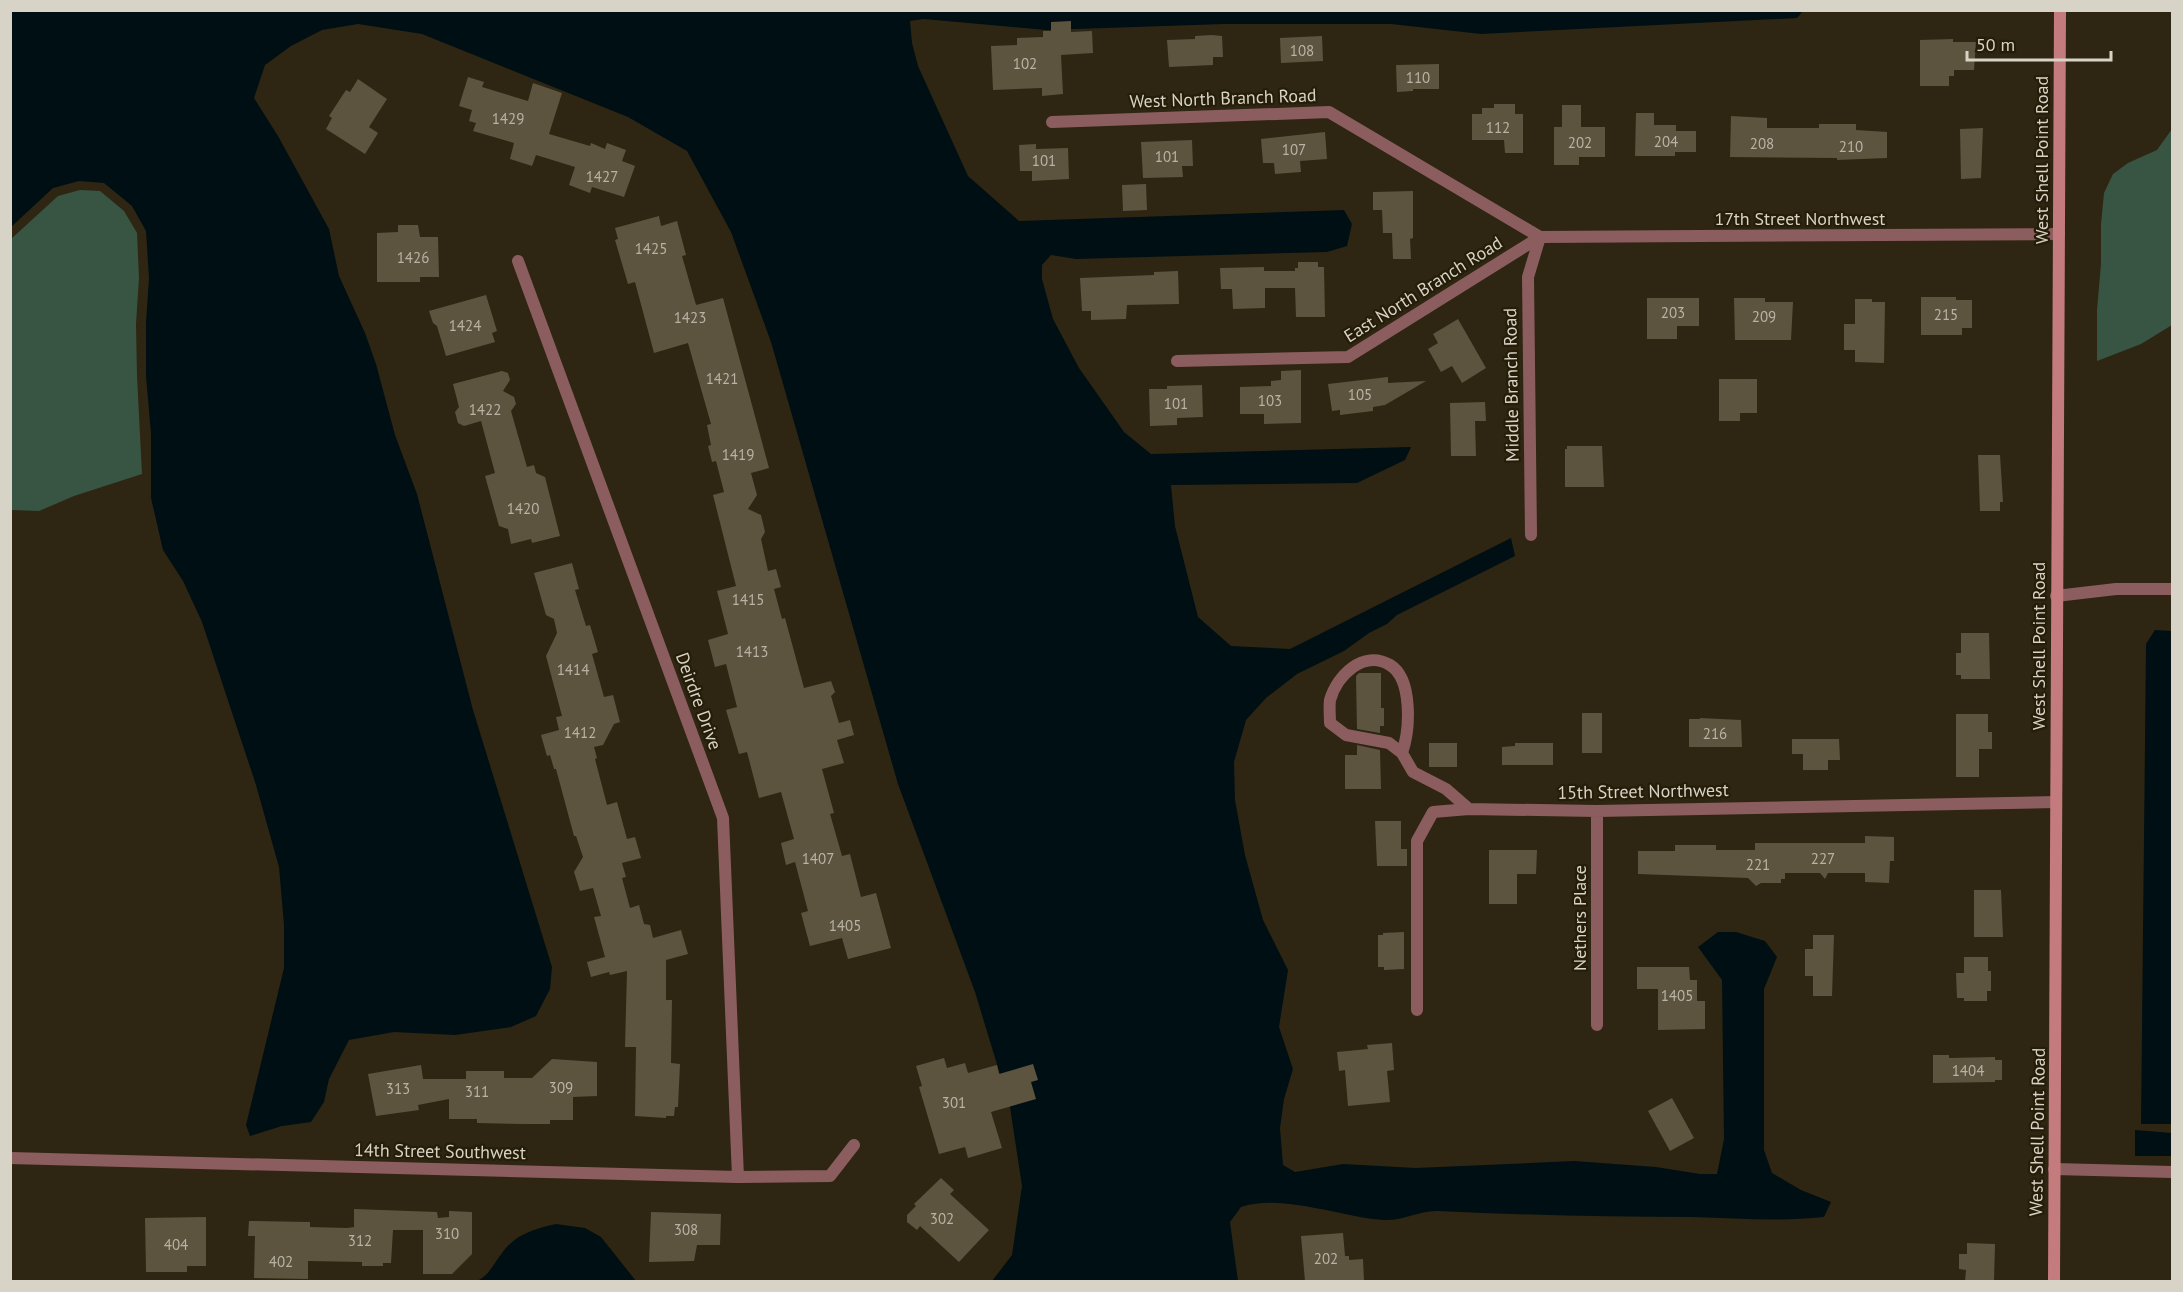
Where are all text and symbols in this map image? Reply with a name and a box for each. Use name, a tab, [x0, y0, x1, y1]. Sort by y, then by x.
scale bar	[1967, 24, 2111, 62]
text: 50 m	[1976, 33, 2015, 56]
house number: 108	[1290, 41, 1314, 60]
house number: 102	[1013, 54, 1037, 73]
house number: 110	[1406, 68, 1430, 87]
street label: West Shell Point Road	[2030, 76, 2053, 244]
street label: West North Branch Road	[1129, 83, 1317, 113]
house number: 1429	[492, 109, 524, 128]
house number: 112	[1486, 118, 1510, 137]
house number: 204	[1654, 132, 1678, 151]
house number: 202	[1568, 133, 1592, 152]
house number: 208	[1750, 134, 1774, 153]
house number: 210	[1839, 137, 1863, 156]
house number: 107	[1282, 140, 1306, 159]
house number: 101	[1155, 147, 1179, 166]
house number: 101	[1032, 151, 1056, 170]
house number: 1427	[586, 167, 618, 186]
street label: 17th Street Northwest	[1715, 207, 1885, 230]
street label: East North Branch Road	[1340, 231, 1506, 347]
house number: 1425	[635, 239, 667, 258]
house number: 1426	[397, 248, 429, 267]
house number: 203	[1661, 303, 1685, 322]
house number: 215	[1934, 305, 1958, 324]
house number: 209	[1752, 307, 1776, 326]
house number: 1423	[674, 308, 706, 327]
street label: Middle Branch Road	[1498, 308, 1524, 462]
house number: 1424	[449, 316, 481, 335]
house number: 1421	[706, 369, 738, 388]
house number: 105	[1348, 385, 1372, 404]
house number: 103	[1258, 391, 1282, 410]
house number: 101	[1164, 394, 1188, 413]
house number: 1422	[469, 400, 501, 419]
house number: 1419	[722, 445, 754, 464]
house number: 1420	[507, 499, 539, 518]
street label: West Shell Point Road	[2027, 562, 2050, 730]
house number: 1415	[732, 590, 764, 609]
house number: 1413	[736, 642, 768, 661]
street label: Deirdre Drive	[671, 649, 727, 753]
house number: 1414	[557, 660, 589, 679]
house number: 1412	[564, 723, 596, 742]
house number: 216	[1703, 724, 1727, 743]
street label: 15th Street Northwest	[1557, 778, 1729, 804]
house number: 1407	[802, 849, 834, 868]
house number: 227	[1811, 849, 1835, 868]
house number: 221	[1746, 855, 1770, 874]
street label: Nethers Place	[1568, 865, 1591, 971]
house number: 1405	[829, 916, 861, 935]
house number: 1405	[1661, 986, 1693, 1005]
street label: West Shell Point Road	[2024, 1048, 2050, 1216]
house number: 1404	[1952, 1061, 1984, 1080]
house number: 309	[549, 1078, 573, 1097]
house number: 313	[386, 1079, 410, 1098]
house number: 311	[465, 1082, 489, 1101]
house number: 301	[942, 1093, 966, 1112]
street label: 14th Street Southwest	[354, 1138, 526, 1164]
house number: 302	[930, 1209, 954, 1228]
house number: 308	[674, 1220, 698, 1239]
house number: 310	[435, 1224, 459, 1243]
house number: 312	[348, 1231, 372, 1250]
house number: 404	[164, 1235, 188, 1254]
house number: 202	[1314, 1249, 1338, 1268]
house number: 402	[269, 1252, 293, 1271]

